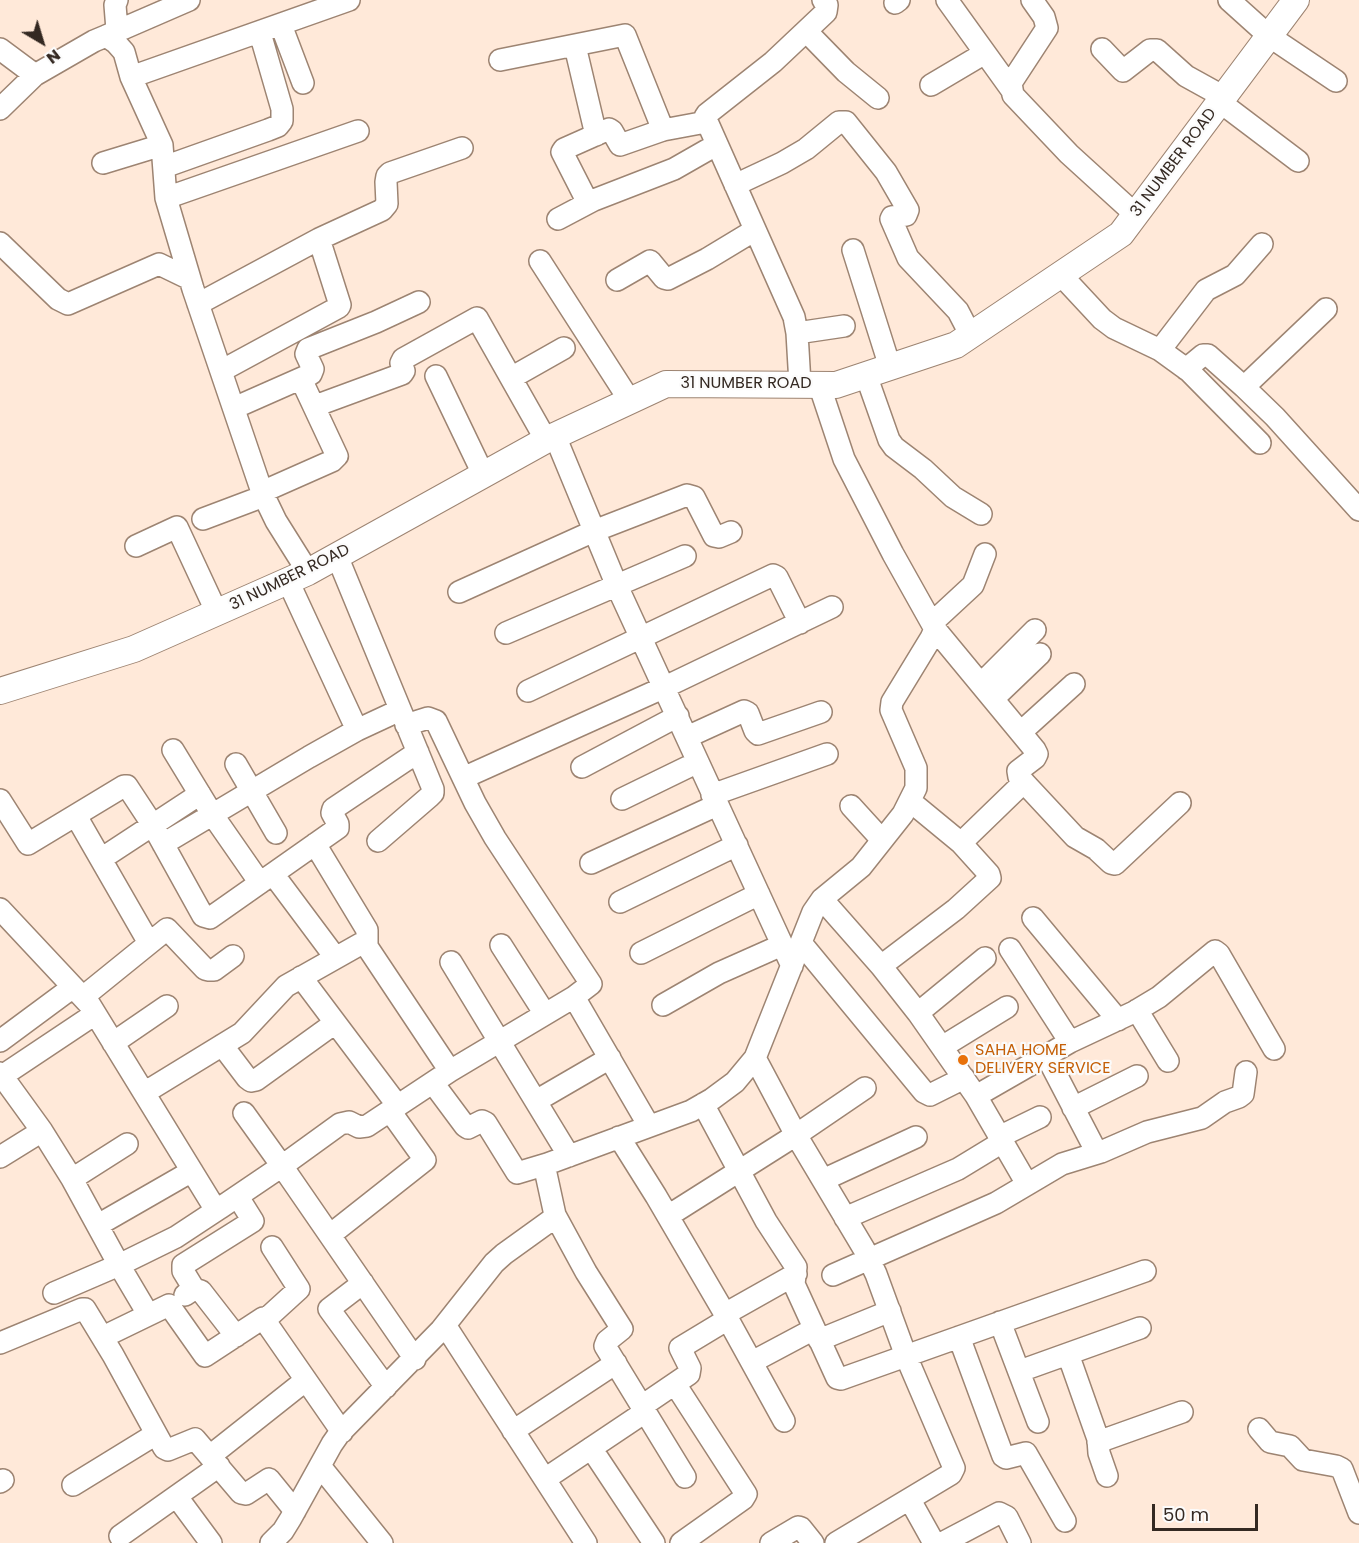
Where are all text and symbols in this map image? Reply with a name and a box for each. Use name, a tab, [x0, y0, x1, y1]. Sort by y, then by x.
north arrow	[12, 12, 72, 72]
text: N	[42, 44, 65, 69]
street label: 31 NUMBER ROAD	[1127, 105, 1221, 221]
street label: 31 NUMBER ROAD	[680, 374, 812, 394]
street label: 31 NUMBER ROAD	[227, 541, 353, 615]
place label: SAHA HOME DELIVERY SERVICE	[975, 1041, 1110, 1079]
marker: SAHA HOME DELIVERY SERVICE	[956, 1053, 970, 1067]
scale bar	[1155, 1492, 1262, 1530]
text: 50 m	[1163, 1502, 1209, 1527]

